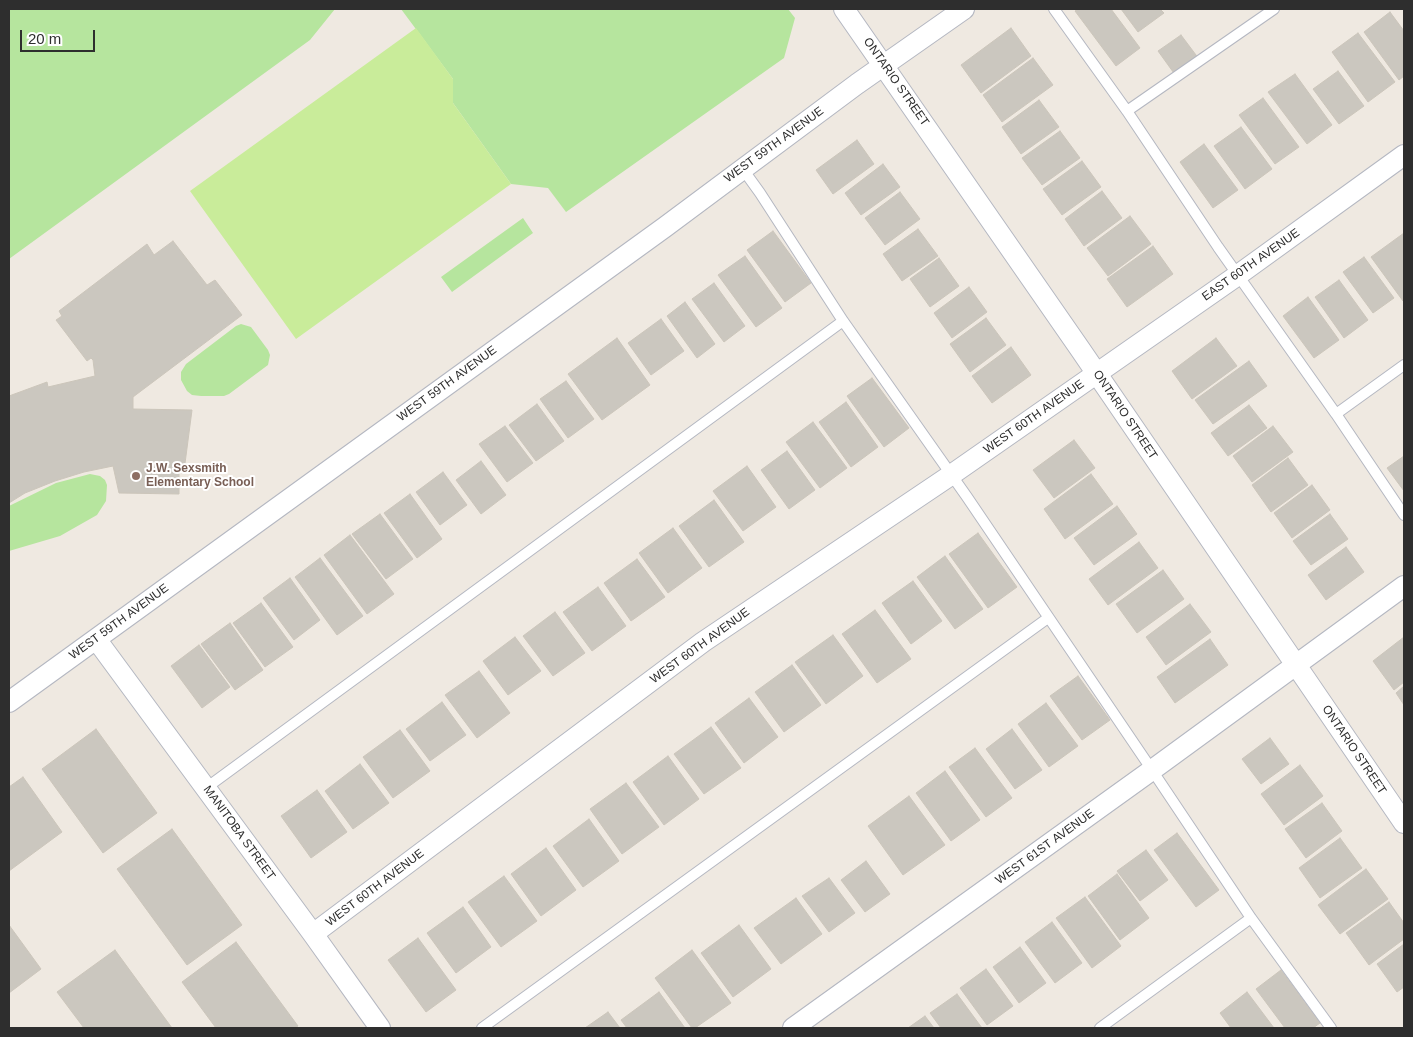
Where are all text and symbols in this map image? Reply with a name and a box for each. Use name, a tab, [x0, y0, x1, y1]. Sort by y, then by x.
scale bar	[22, 20, 98, 52]
text: 20 m	[28, 30, 61, 47]
street label: ONTARIO STREET	[860, 35, 932, 129]
street label: WEST 59TH AVENUE	[722, 104, 826, 186]
street label: EAST 60TH AVENUE	[1199, 226, 1303, 304]
street label: WEST 59TH AVENUE	[395, 343, 499, 425]
street label: ONTARIO STREET	[1090, 368, 1160, 462]
street label: WEST 60TH AVENUE	[981, 377, 1087, 457]
place label: J.W. Sexsmith Elementary School	[146, 462, 254, 490]
marker: J.W. Sexsmith Elementary School	[130, 470, 142, 482]
street label: WEST 59TH AVENUE	[67, 581, 171, 663]
street label: WEST 60TH AVENUE	[648, 605, 752, 687]
street label: ONTARIO STREET	[1319, 703, 1389, 797]
street label: MANITOBA STREET	[200, 783, 278, 883]
street label: WEST 61ST AVENUE	[993, 806, 1097, 888]
street label: WEST 60TH AVENUE	[323, 846, 427, 930]

